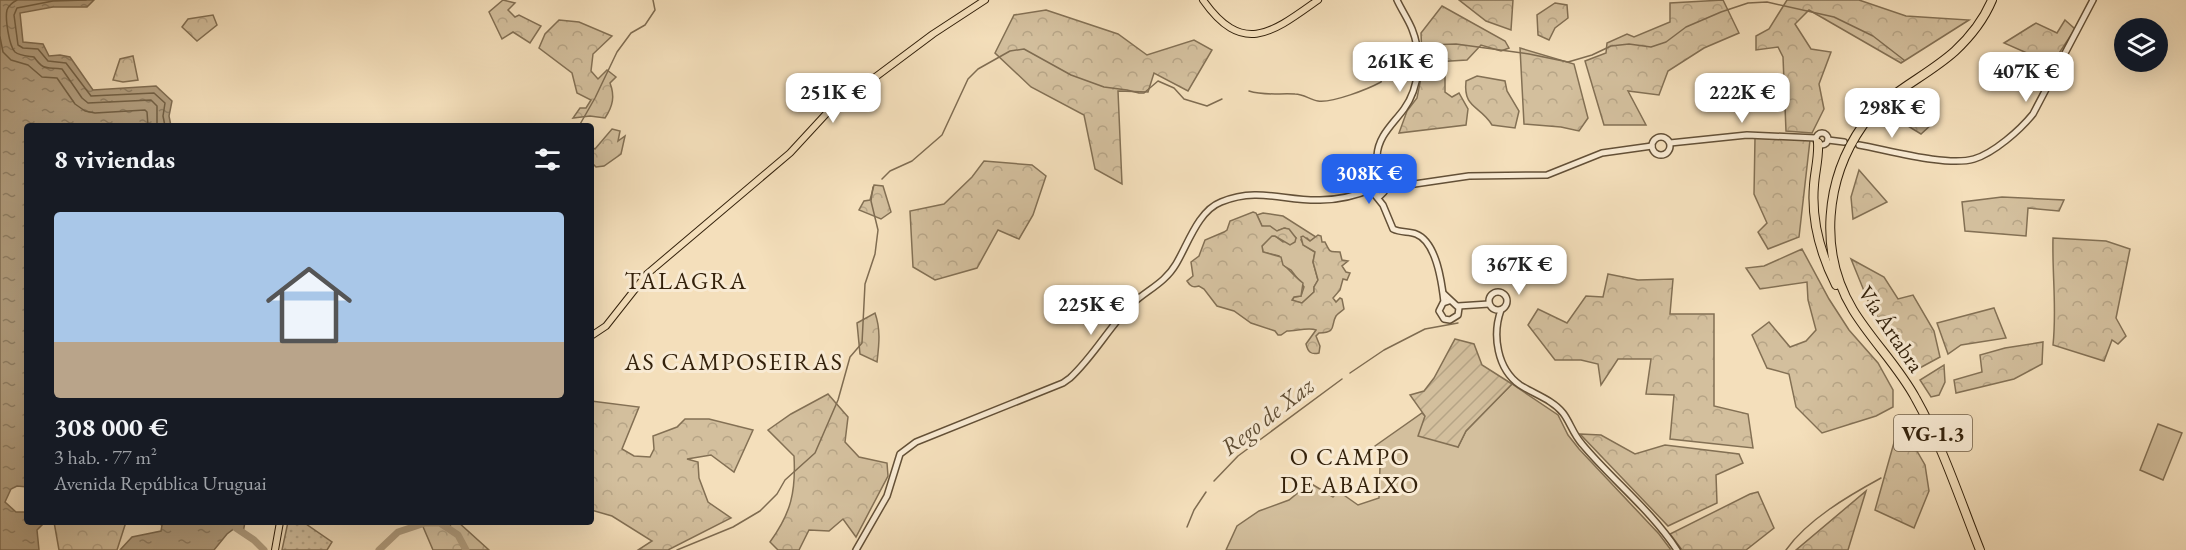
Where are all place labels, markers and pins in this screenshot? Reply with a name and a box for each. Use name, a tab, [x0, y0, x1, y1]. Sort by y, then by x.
pin: 261K €	[1351, 42, 1449, 93]
pin: 407K €	[1977, 52, 2075, 103]
pin: 251K €	[784, 73, 882, 124]
pin: 222K €	[1693, 73, 1791, 124]
pin: 298K €	[1843, 88, 1941, 139]
pin: 308K €	[1320, 154, 1418, 205]
pin: 367K €	[1470, 245, 1568, 296]
pin: 225K €	[1042, 285, 1140, 336]

